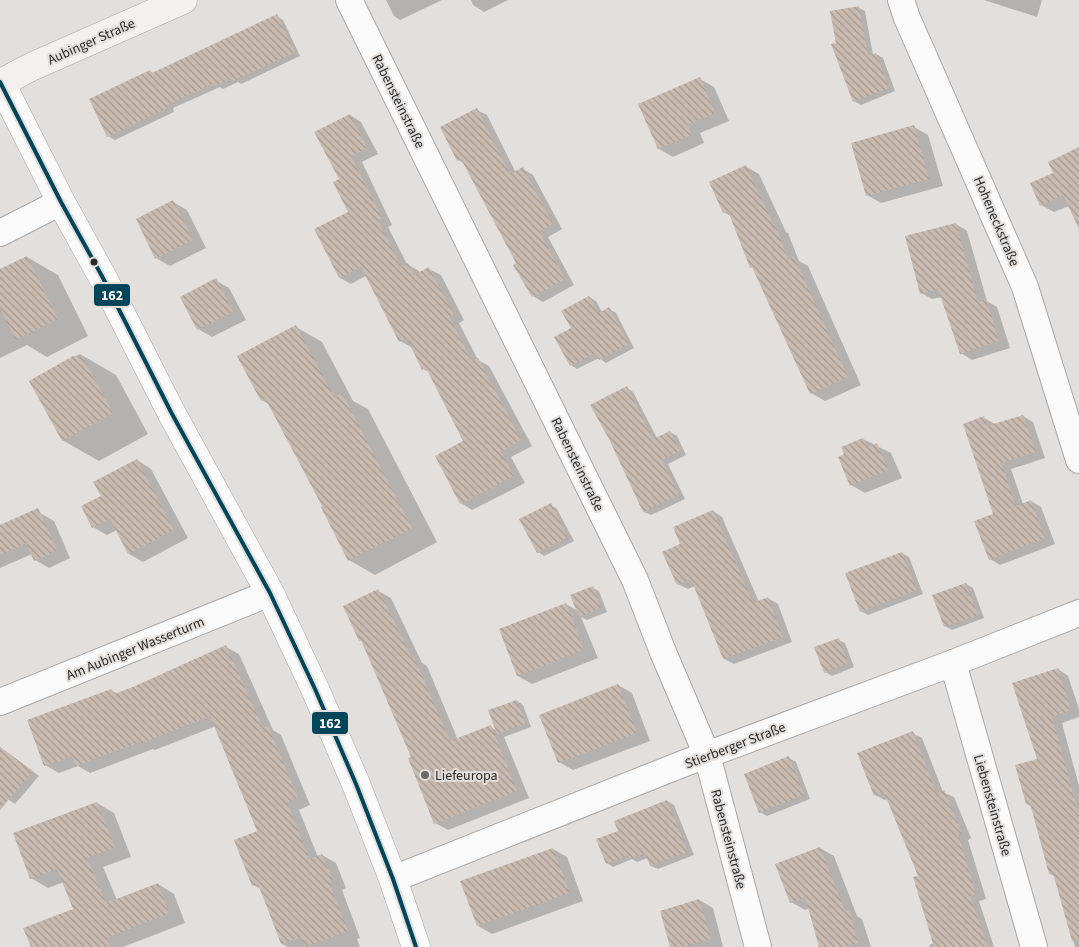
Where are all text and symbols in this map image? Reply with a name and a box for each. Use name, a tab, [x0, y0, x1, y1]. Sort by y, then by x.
street label: Aubinger Straße	[44, 14, 138, 70]
street label: Rabensteinstraße	[367, 51, 430, 152]
street label: Hoheneckstraße	[968, 173, 1024, 270]
unlabelled marker	[89, 257, 99, 267]
line badge: 162	[93, 283, 131, 307]
text: 162	[101, 286, 123, 306]
street label: Rabensteinstraße	[546, 414, 609, 515]
street label: Am Aubinger Wasserturm	[63, 612, 208, 686]
line badge: 162	[311, 711, 349, 735]
text: 162	[319, 714, 341, 734]
street label: Stierberger Straße	[682, 718, 789, 774]
street label: Liebensteinstraße	[968, 752, 1016, 858]
place label: Liefeuropa	[435, 766, 498, 786]
marker: Liefeuropa	[419, 769, 431, 781]
street label: Rabensteinstraße	[705, 787, 751, 891]

